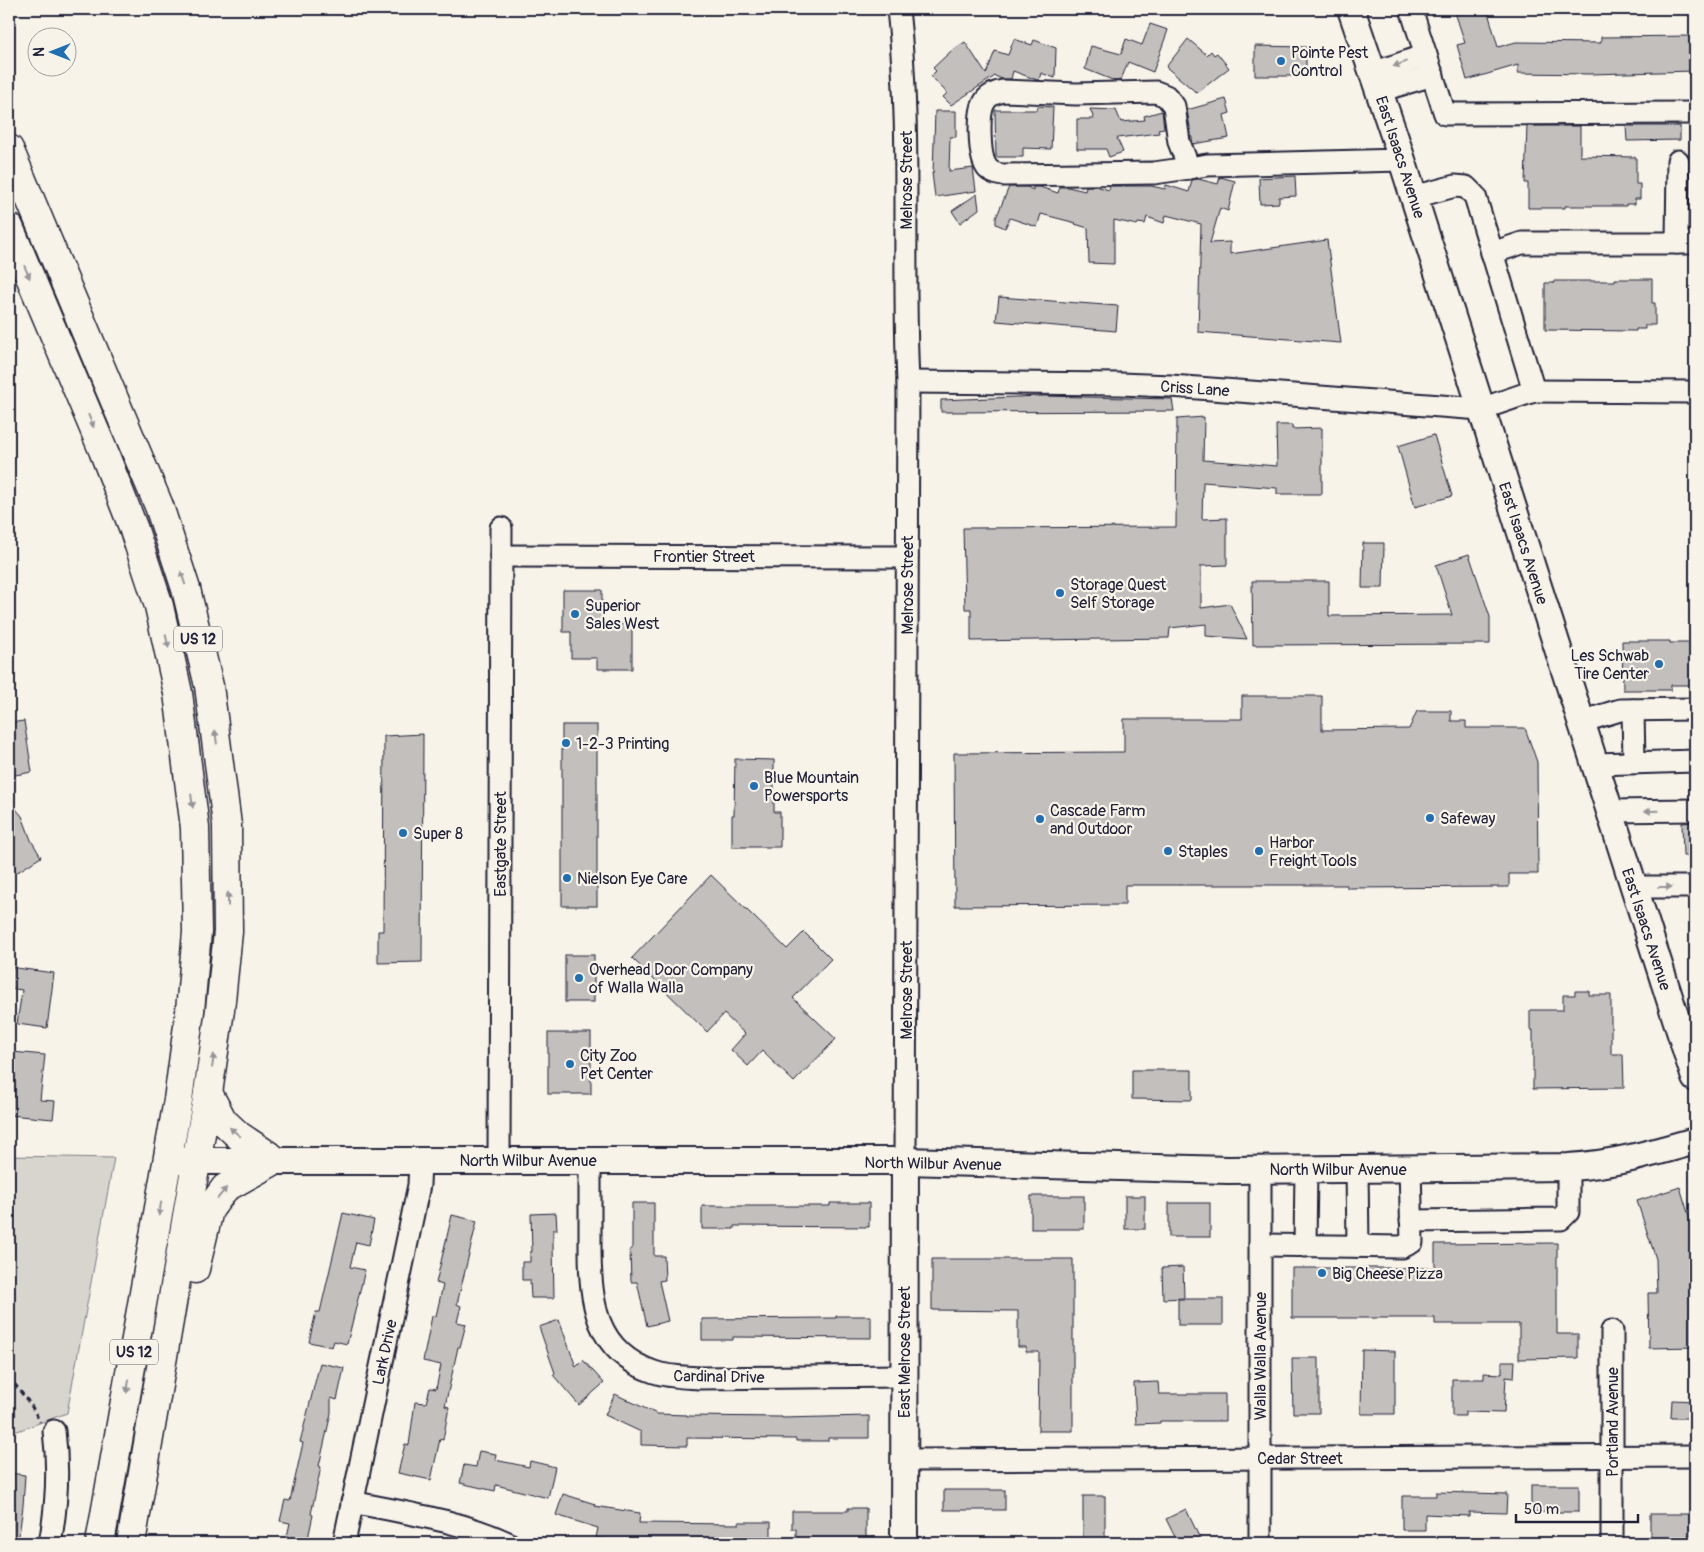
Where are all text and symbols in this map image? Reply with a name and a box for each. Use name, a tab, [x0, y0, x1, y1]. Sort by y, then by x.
north arrow	[28, 28, 78, 78]
place label: Pointe Pest Control	[1291, 43, 1369, 81]
text: N	[31, 47, 48, 57]
marker: Pointe Pest Control	[1275, 55, 1287, 67]
one-way arrow	[1392, 61, 1407, 68]
street label: East Isaacs Avenue	[1371, 94, 1429, 221]
street label: Melrose Street	[897, 130, 917, 230]
one-way arrow	[24, 265, 32, 279]
street label: Criss Lane	[1160, 377, 1230, 401]
one-way arrow	[87, 414, 95, 428]
street label: East Isaacs Avenue	[1494, 480, 1552, 607]
street label: Melrose Street	[898, 535, 918, 635]
street label: Frontier Street	[653, 547, 756, 567]
one-way arrow	[179, 571, 186, 586]
place label: Storage Quest Self Storage	[1070, 575, 1167, 613]
marker: Storage Quest Self Storage	[1054, 587, 1066, 599]
place label: Superior Sales West	[585, 596, 660, 634]
marker: Superior Sales West	[569, 608, 581, 620]
road number: US 12	[174, 626, 222, 652]
one-way arrow	[163, 633, 171, 648]
place label: Les Schwab Tire Center	[1570, 646, 1649, 684]
marker: Les Schwab Tire Center	[1653, 658, 1665, 670]
one-way arrow	[212, 729, 220, 745]
place label: 1-2-3 Printing	[576, 734, 669, 754]
marker: 1-2-3 Printing	[560, 737, 572, 749]
place label: Blue Mountain Powersports	[764, 768, 859, 806]
marker: Blue Mountain Powersports	[748, 780, 760, 792]
street label: Eastgate Street	[491, 791, 511, 897]
one-way arrow	[188, 793, 196, 809]
place label: Cascade Farm and Outdoor	[1050, 801, 1145, 839]
one-way arrow	[1644, 807, 1660, 815]
place label: Safeway	[1440, 809, 1495, 829]
marker: Safeway	[1424, 812, 1436, 824]
marker: Cascade Farm and Outdoor	[1034, 813, 1046, 825]
place label: Super 8	[413, 824, 463, 844]
marker: Super 8	[397, 827, 409, 839]
place label: Harbor Freight Tools	[1269, 833, 1357, 871]
place label: Staples	[1178, 842, 1228, 862]
marker: Staples	[1162, 845, 1174, 857]
marker: Harbor Freight Tools	[1253, 845, 1265, 857]
street label: East Isaacs Avenue	[1617, 866, 1675, 993]
place label: Nielson Eye Care	[577, 869, 688, 889]
marker: Nielson Eye Care	[561, 872, 573, 884]
one-way arrow	[1657, 883, 1673, 891]
one-way arrow	[224, 891, 232, 907]
street label: Melrose Street	[897, 940, 917, 1040]
place label: Overhead Door Company of Walla Walla	[589, 960, 753, 998]
marker: Overhead Door Company of Walla Walla	[573, 972, 585, 984]
place label: City Zoo Pet Center	[580, 1046, 653, 1084]
one-way arrow	[209, 1052, 217, 1068]
marker: City Zoo Pet Center	[564, 1058, 576, 1070]
one-way arrow	[230, 1126, 242, 1138]
street label: North Wilbur Avenue	[459, 1151, 597, 1171]
street label: North Wilbur Avenue	[864, 1153, 1002, 1175]
street label: North Wilbur Avenue	[1269, 1160, 1407, 1180]
one-way arrow	[216, 1187, 227, 1200]
one-way arrow	[155, 1201, 163, 1217]
place label: Big Cheese Pizza	[1332, 1264, 1443, 1284]
marker: Big Cheese Pizza	[1316, 1267, 1328, 1279]
street label: East Melrose Street	[895, 1285, 915, 1418]
street label: Walla Walla Avenue	[1251, 1292, 1271, 1420]
street label: Lark Drive	[368, 1318, 402, 1387]
road number: US 12	[110, 1340, 158, 1364]
street label: Cardinal Drive	[673, 1366, 765, 1388]
street label: Portland Avenue	[1603, 1367, 1623, 1477]
one-way arrow	[123, 1378, 131, 1394]
street label: Cedar Street	[1257, 1449, 1343, 1469]
scale bar	[1516, 1492, 1639, 1524]
text: 50 m	[1524, 1500, 1559, 1519]

